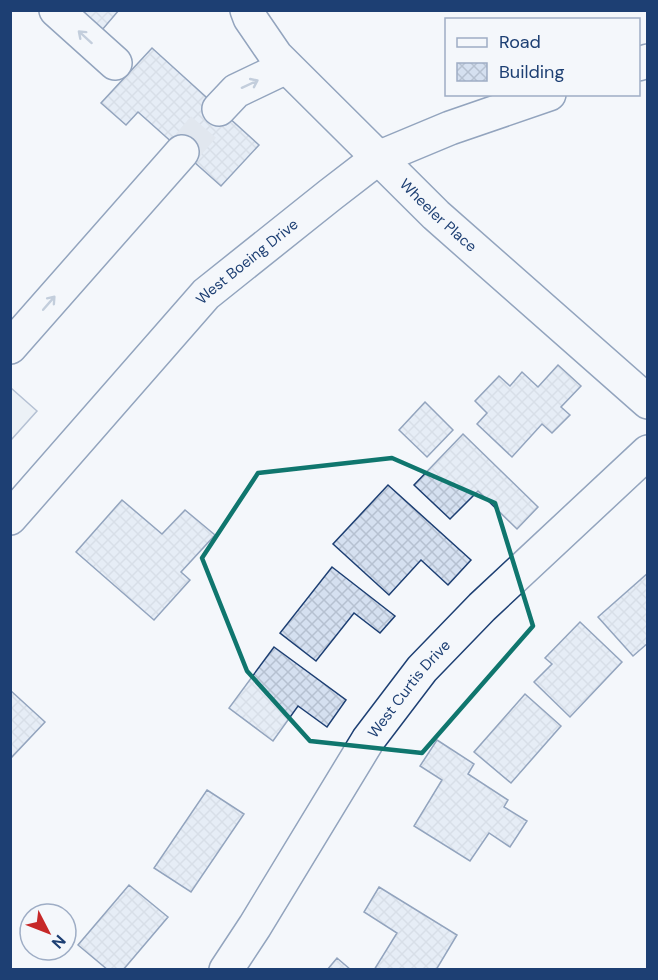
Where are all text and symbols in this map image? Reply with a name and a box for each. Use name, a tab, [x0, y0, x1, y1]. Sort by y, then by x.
legend	[445, 18, 640, 96]
one-way arrow	[78, 30, 93, 44]
text: Road	[499, 30, 541, 54]
text: Building	[499, 60, 564, 84]
one-way arrow	[240, 78, 258, 90]
street label: Wheeler Place	[395, 174, 481, 256]
street label: West Boeing Drive	[191, 214, 302, 309]
one-way arrow	[42, 296, 56, 311]
street label: West Curtis Drive	[363, 636, 455, 742]
north arrow	[18, 902, 78, 962]
text: N	[47, 930, 70, 953]

